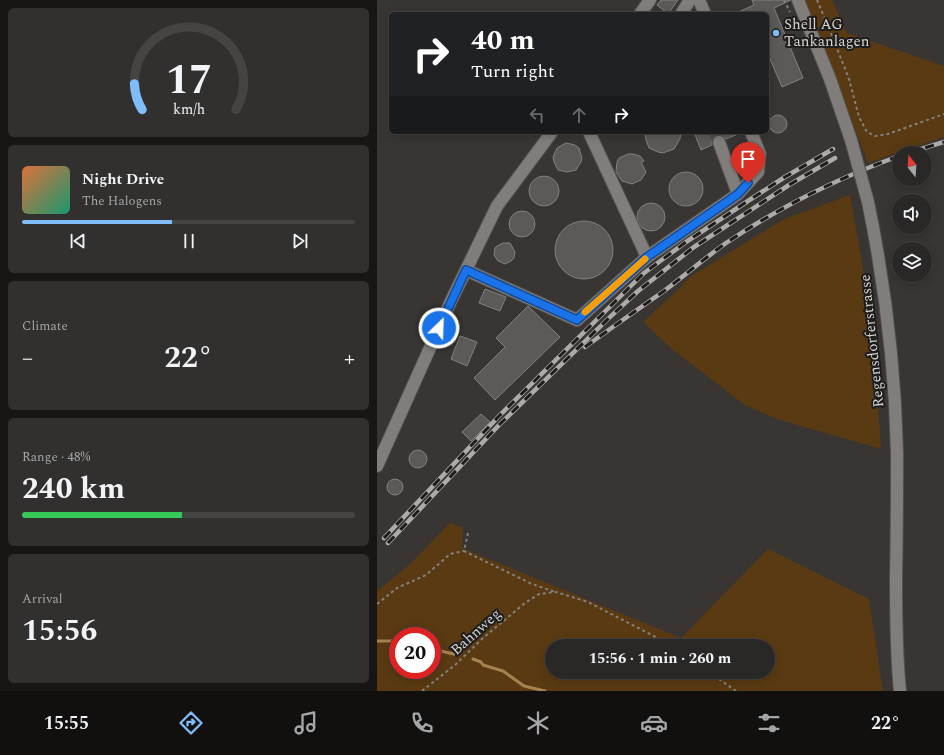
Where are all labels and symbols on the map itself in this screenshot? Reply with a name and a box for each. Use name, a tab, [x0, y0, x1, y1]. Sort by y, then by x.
place label: Shell AG Tankanlagen	[784, 13, 870, 53]
marker: Shell AG Tankanlagen	[771, 28, 781, 38]
pin	[731, 142, 765, 183]
north arrow	[892, 146, 932, 186]
street label: Regensdorferstrasse	[854, 273, 890, 409]
position arrow	[418, 307, 460, 349]
street label: Bahnweg	[446, 603, 506, 661]
speed limit sign: 20	[389, 627, 441, 679]

